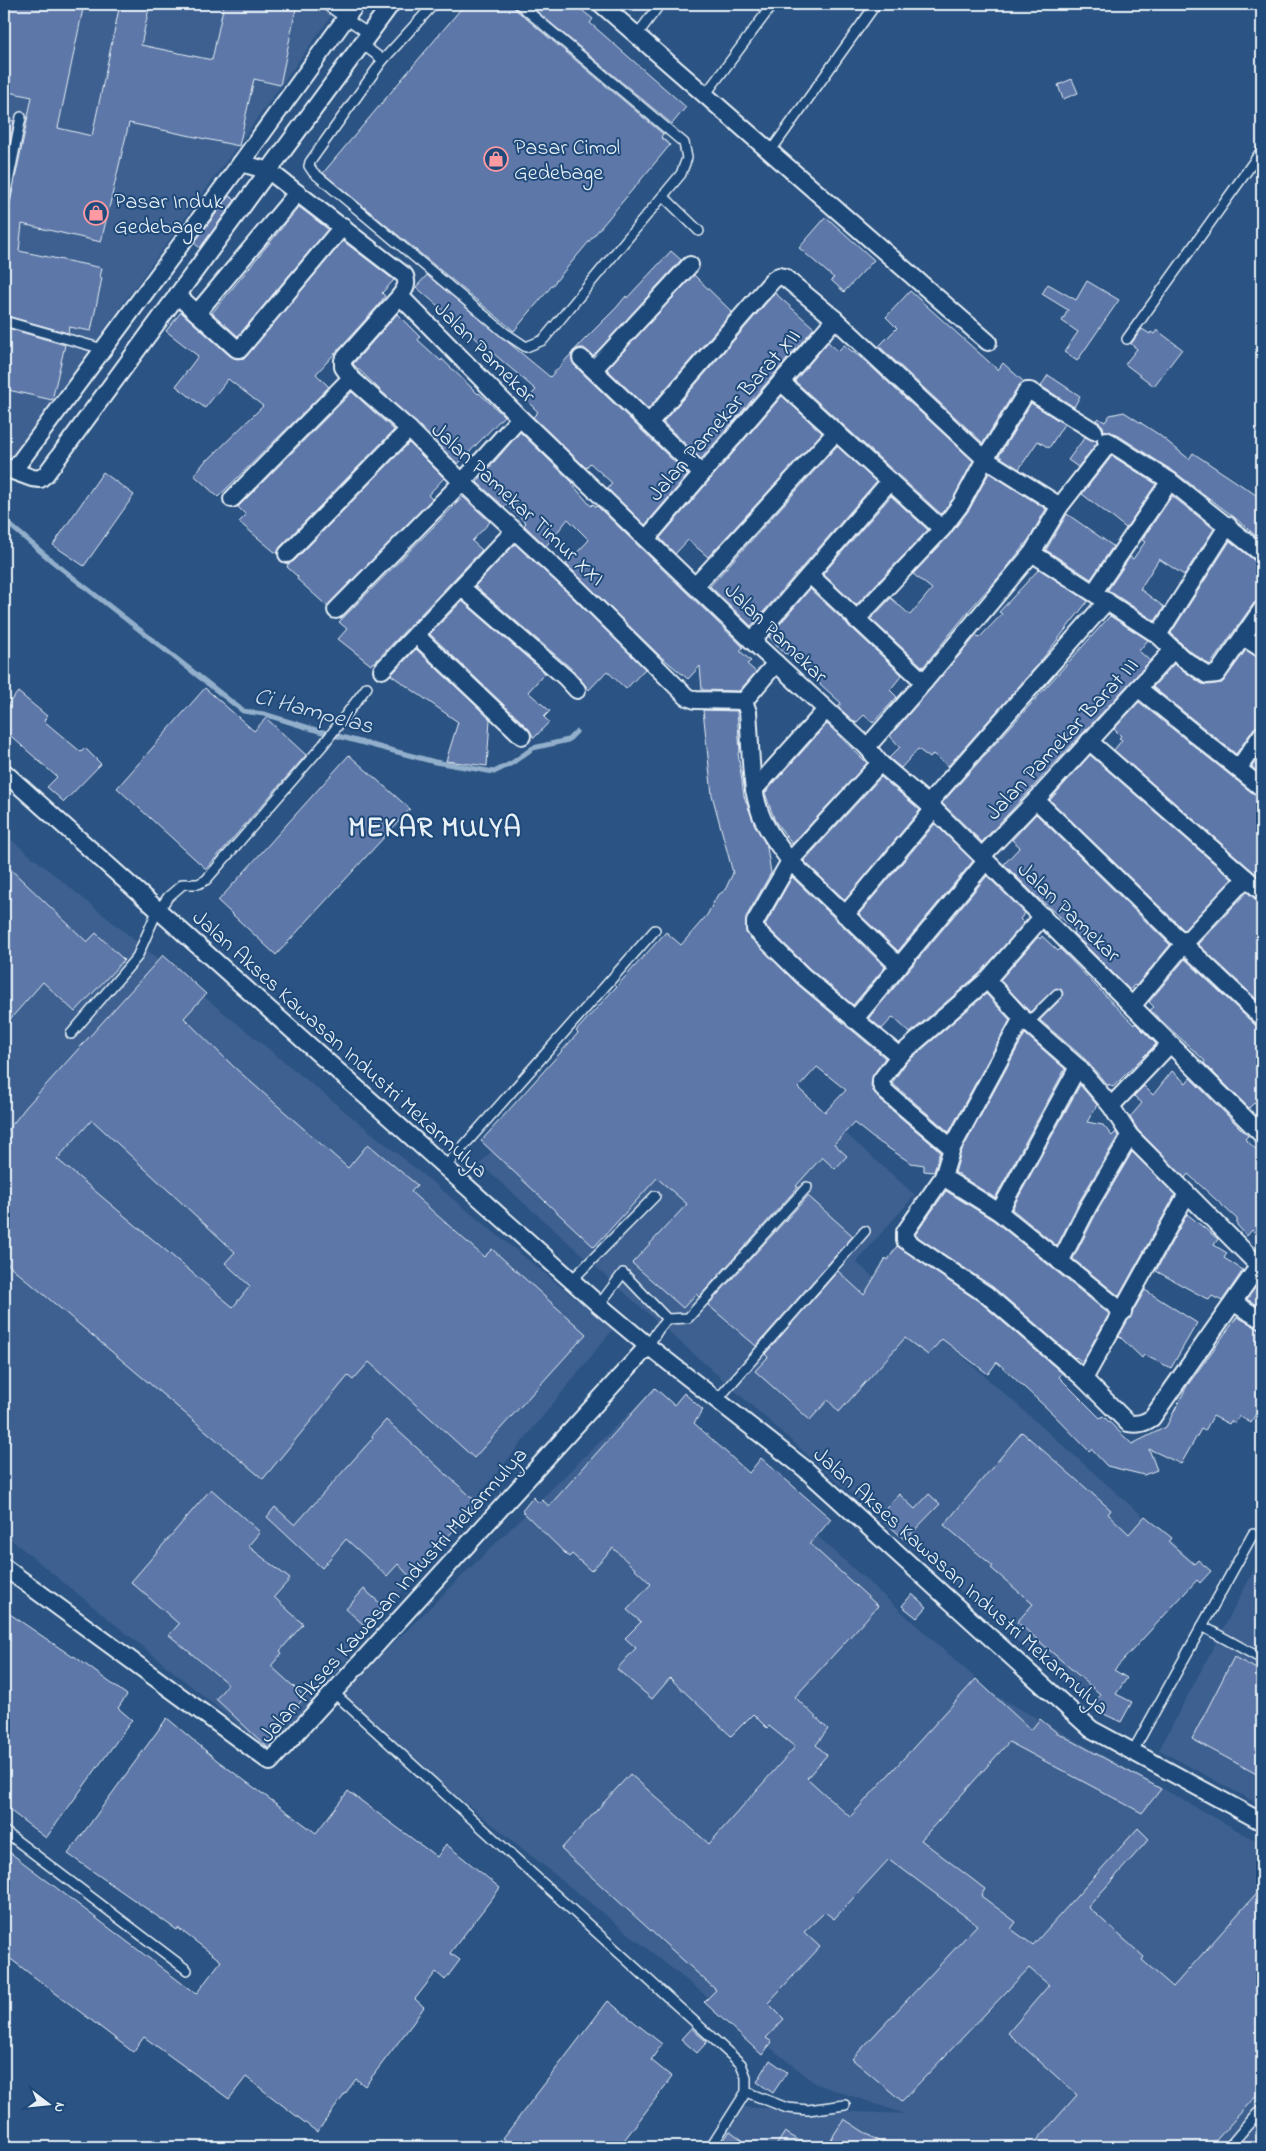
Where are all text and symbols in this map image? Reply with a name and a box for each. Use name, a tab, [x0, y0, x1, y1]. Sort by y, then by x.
place label: Pasar Cimol Gedebage	[514, 133, 620, 191]
shop icon: Pasar Cimol Gedebage	[483, 146, 509, 172]
place label: Pasar Induk Gedebage	[114, 187, 224, 245]
shop icon: Pasar Induk Gedebage	[83, 200, 109, 226]
street label: Jalan Pamekar	[426, 295, 542, 412]
street label: Jalan Pamekar Barat XII	[641, 322, 809, 509]
street label: Jalan Pamekar Timur XXI	[423, 416, 611, 595]
street label: Jalan Pamekar	[716, 576, 834, 692]
street label: Jalan Pamekar Barat III	[979, 651, 1147, 829]
water label: Ci Hampelas	[250, 680, 378, 745]
district label: MEKAR MULYA	[348, 809, 522, 850]
street label: Jalan Pamekar	[1009, 855, 1127, 971]
street label: Jalan Akses Kawasan Industri Mekarmulya	[183, 903, 494, 1188]
street label: Jalan Akses Kawasan Industri Mekarmulya	[804, 1440, 1115, 1725]
street label: Jalan Akses Kawasan Industri Mekarmulya	[252, 1441, 537, 1752]
north arrow	[22, 2078, 72, 2128]
text: N	[48, 2100, 70, 2115]

